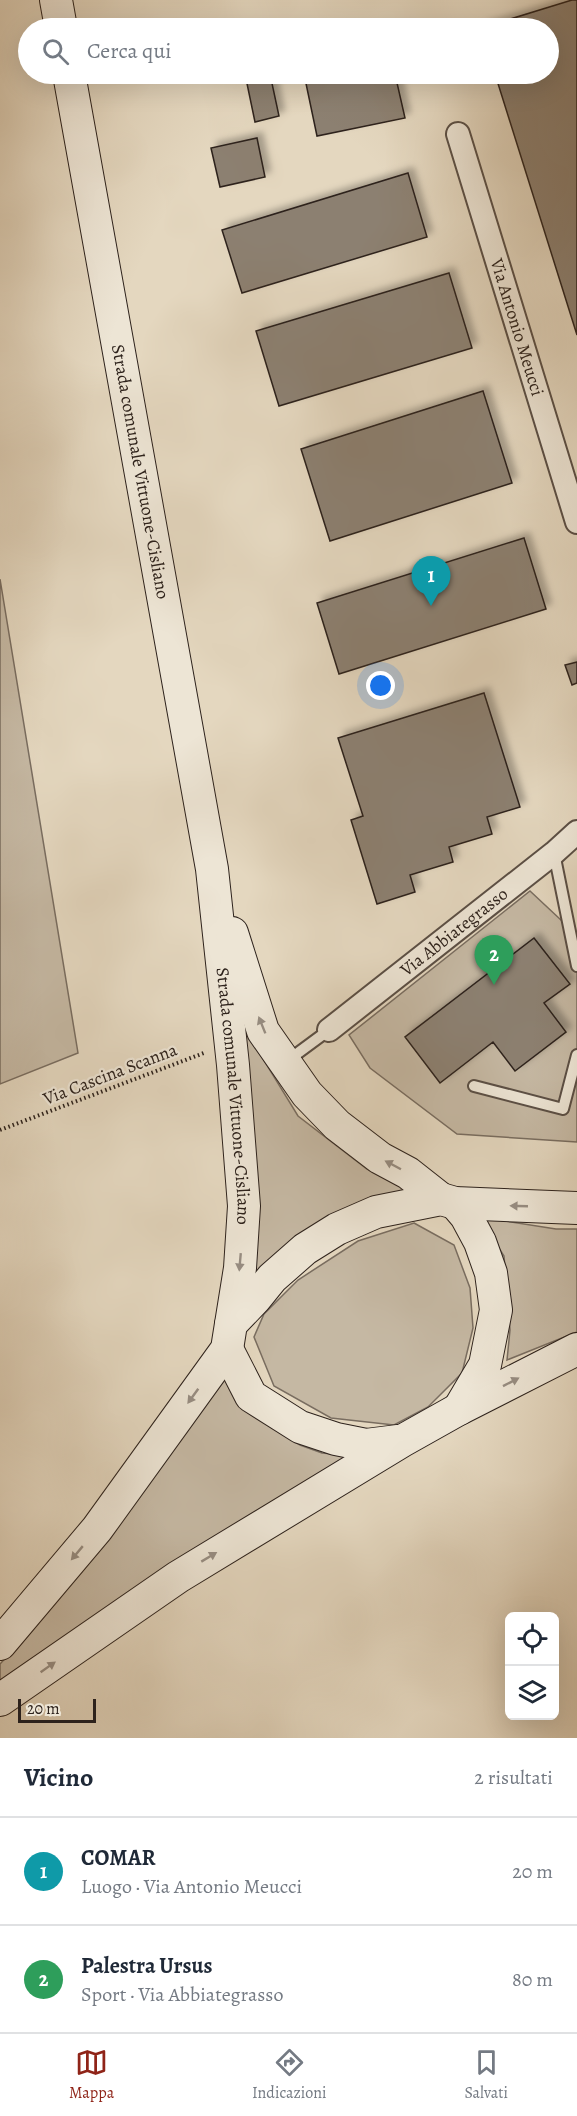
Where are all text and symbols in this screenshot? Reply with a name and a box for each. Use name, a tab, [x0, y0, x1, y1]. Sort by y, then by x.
search box	[18, 18, 559, 84]
icon: search	[39, 35, 72, 68]
text: Cerca qui	[87, 36, 172, 66]
street label: Via Antonio Meucci	[485, 254, 550, 399]
street label: Strada comunale Vittuone-Cisliano	[106, 342, 175, 601]
pin: 1	[412, 556, 450, 606]
your location	[366, 671, 395, 700]
street label: Via Abbiategrasso	[394, 882, 513, 982]
pin: 2	[474, 936, 514, 985]
street label: Strada comunale Vittuone-Cisliano	[211, 966, 256, 1226]
one-way arrow	[257, 1016, 266, 1034]
street label: Via Cascina Scanna	[39, 1037, 181, 1111]
one-way arrow	[385, 1160, 402, 1170]
one-way arrow	[509, 1201, 528, 1210]
one-way arrow	[235, 1252, 245, 1271]
one-way arrow	[503, 1378, 520, 1387]
one-way arrow	[187, 1389, 199, 1404]
one-way arrow	[71, 1545, 84, 1560]
one-way arrow	[201, 1552, 217, 1563]
map controls	[505, 1612, 559, 1720]
button: locate	[505, 1612, 559, 1666]
one-way arrow	[40, 1662, 56, 1673]
button: layers	[505, 1666, 559, 1720]
scale bar	[18, 1696, 96, 1724]
text: 20 m	[27, 1698, 60, 1720]
text: Vicino	[24, 1760, 93, 1795]
text: 2 risultati	[474, 1764, 553, 1791]
text: COMAR	[81, 1843, 156, 1873]
text: 1	[40, 1858, 47, 1885]
text: 20 m	[512, 1858, 553, 1885]
text: Luogo · Via Antonio Meucci	[81, 1873, 302, 1900]
text: Palestra Ursus	[81, 1951, 212, 1981]
text: 2	[39, 1966, 48, 1993]
text: 80 m	[512, 1966, 553, 1993]
text: Sport · Via Abbiategrasso	[81, 1981, 283, 2008]
tab: Mappa	[69, 2046, 114, 2104]
tab: Indicazioni	[252, 2046, 327, 2104]
tab: Salvati	[464, 2046, 508, 2104]

